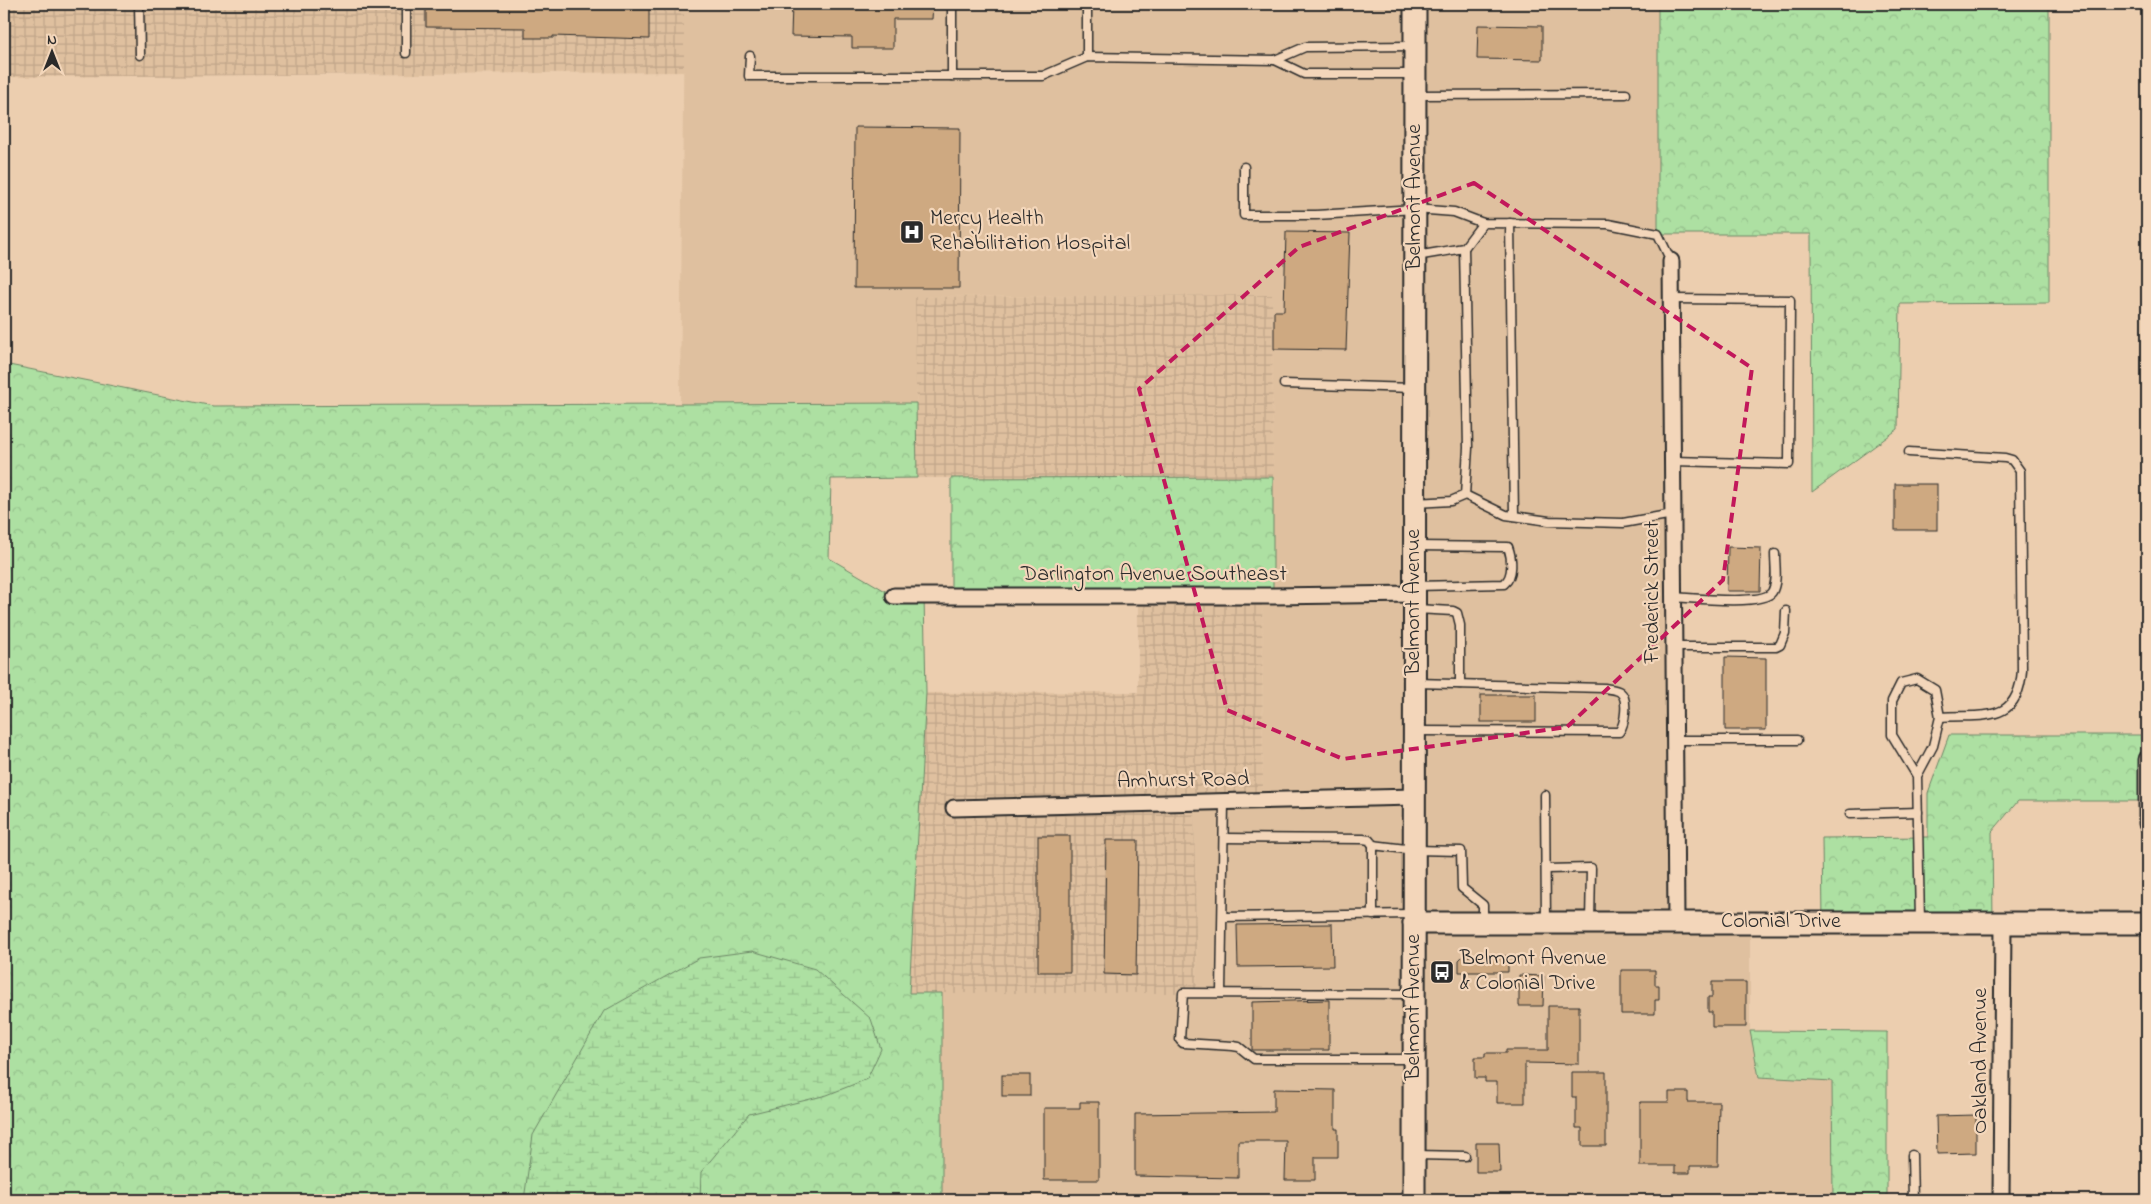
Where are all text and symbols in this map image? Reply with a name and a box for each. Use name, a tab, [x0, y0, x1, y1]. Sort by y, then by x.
north arrow	[28, 28, 78, 78]
text: N	[47, 30, 57, 51]
street label: Belmont Avenue	[1399, 124, 1431, 271]
place label: Mercy Health Rehabilitation Hospital	[930, 203, 1130, 260]
hospital icon: Mercy Health Rehabilitation Hospital	[899, 219, 925, 245]
street label: Frederick Street	[1637, 520, 1669, 664]
street label: Belmont Avenue	[1398, 529, 1430, 676]
street label: Darlington Avenue Southeast	[1020, 559, 1288, 592]
street label: Amhurst Road	[1117, 764, 1249, 798]
street label: Colonial Drive	[1721, 906, 1841, 938]
street label: Belmont Avenue	[1398, 934, 1430, 1081]
place label: Belmont Avenue & Colonial Drive	[1459, 943, 1607, 1000]
bus stop icon: Belmont Avenue & Colonial Drive	[1429, 959, 1455, 985]
street label: Oakland Avenue	[1965, 988, 1997, 1134]

